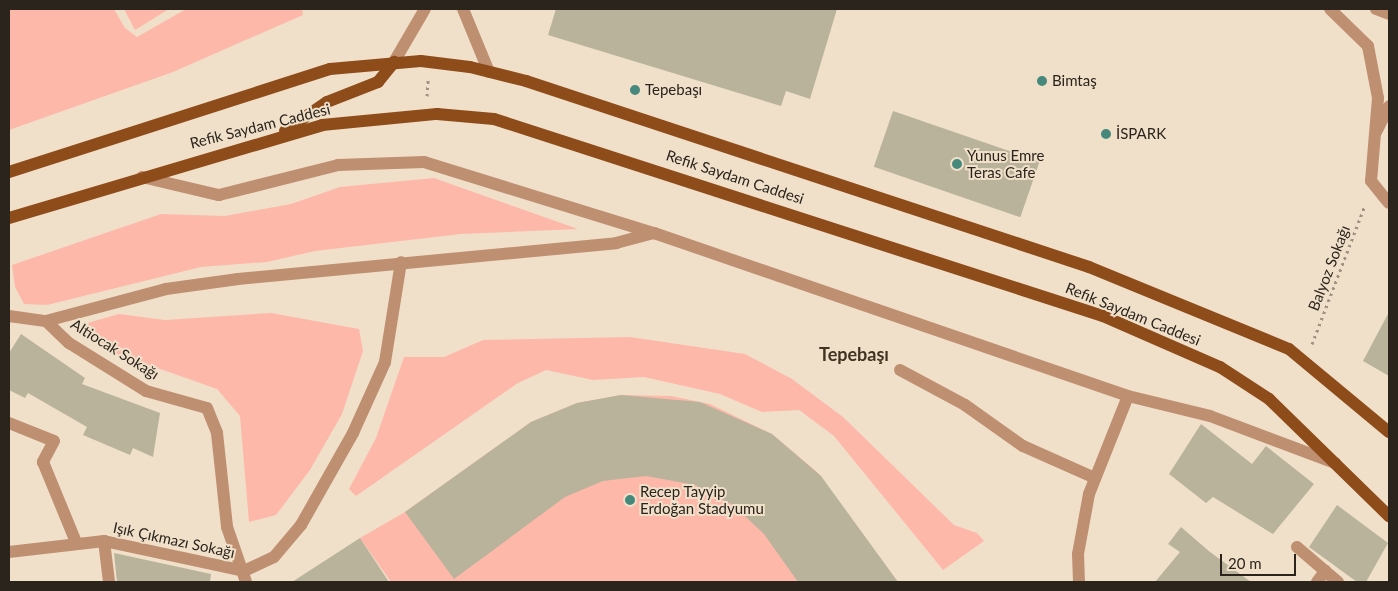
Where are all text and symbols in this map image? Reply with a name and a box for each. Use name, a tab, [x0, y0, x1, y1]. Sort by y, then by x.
place label: Bimtaş	[1052, 72, 1097, 90]
marker: Bimtaş	[1036, 75, 1048, 87]
place label: Tepebaşı	[645, 81, 702, 99]
marker: Tepebaşı	[629, 84, 641, 96]
street label: Refik Saydam Caddesi	[188, 100, 332, 152]
place label: İSPARK	[1116, 125, 1166, 143]
marker: İSPARK	[1100, 128, 1112, 140]
street label: Refik Saydam Caddesi	[664, 146, 806, 208]
place label: Yunus Emre Teras Cafe	[967, 146, 1044, 181]
marker: Yunus Emre Teras Cafe	[951, 158, 963, 170]
street label: Balyoz Sokağı	[1304, 223, 1354, 313]
street label: Refik Saydam Caddesi	[1063, 279, 1203, 349]
street label: Altiocak Sokağı	[68, 315, 162, 383]
district label: Tepebaşı	[819, 343, 889, 365]
place label: Recep Tayyip Erdoğan Stadyumu	[640, 482, 764, 517]
marker: Recep Tayyip Erdoğan Stadyumu	[624, 494, 636, 506]
street label: Işık Çıkmazı Sokağı	[112, 518, 236, 562]
scale bar	[1223, 544, 1299, 576]
text: 20 m	[1228, 554, 1262, 572]

